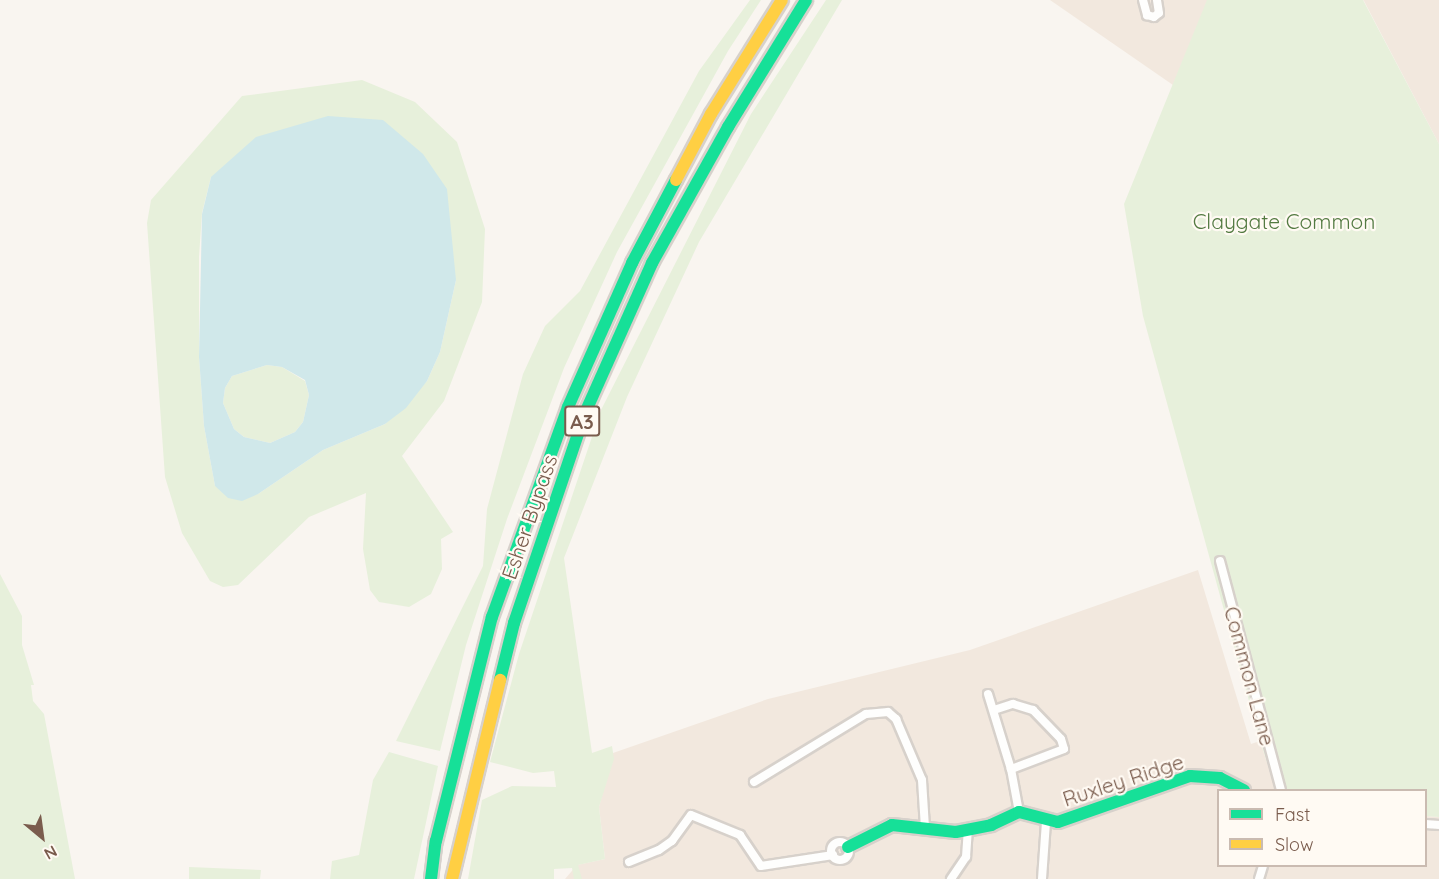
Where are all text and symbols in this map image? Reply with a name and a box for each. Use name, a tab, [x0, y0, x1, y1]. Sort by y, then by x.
park label: Claygate Common	[1193, 208, 1375, 234]
road number: A3	[564, 404, 600, 438]
street label: Esher Bypass	[496, 451, 562, 583]
street label: Common Lane	[1219, 604, 1281, 748]
street label: Ruxley Ridge	[1059, 749, 1187, 811]
legend	[1217, 789, 1427, 867]
text: Fast	[1275, 803, 1310, 826]
north arrow	[12, 807, 72, 867]
text: Slow	[1275, 833, 1313, 856]
text: N	[41, 841, 61, 864]

